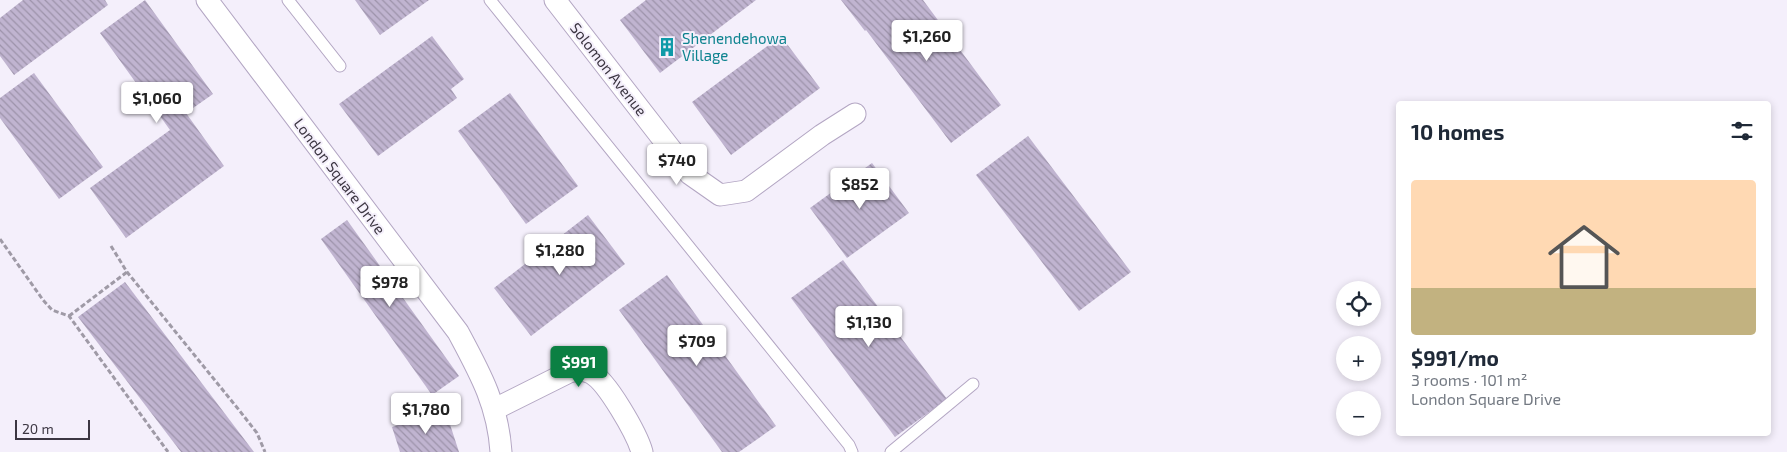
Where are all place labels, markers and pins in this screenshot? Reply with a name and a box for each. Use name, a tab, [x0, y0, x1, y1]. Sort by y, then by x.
pin: $1,260	[886, 20, 968, 62]
place label: Shenendehowa Village	[682, 29, 787, 64]
building icon: Shenendehowa Village	[656, 36, 678, 58]
pin: $1,060	[116, 82, 198, 124]
pin: $740	[647, 144, 707, 186]
pin: $852	[830, 168, 890, 210]
pin: $1,280	[519, 234, 601, 276]
pin: $978	[360, 266, 420, 308]
pin: $1,130	[828, 306, 910, 348]
pin: $709	[667, 324, 727, 367]
pin: $991	[549, 346, 609, 388]
pin: $1,780	[385, 392, 467, 435]

